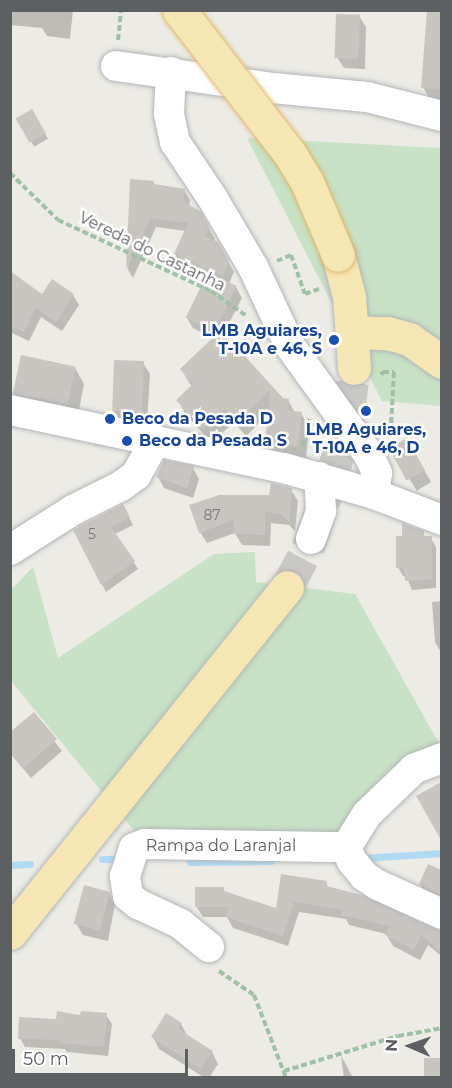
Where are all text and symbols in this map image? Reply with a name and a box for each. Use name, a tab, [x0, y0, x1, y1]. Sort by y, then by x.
street label: Vereda do Castanha	[76, 208, 228, 296]
place label: LMB Aguiares, T-10A e 46, S	[202, 321, 322, 359]
marker: LMB Aguiares, T-10A e 46, S	[327, 333, 341, 347]
marker: LMB Aguiares, T-10A e 46, D	[359, 404, 373, 418]
place label: Beco da Pesada D	[122, 409, 273, 429]
marker: Beco da Pesada D	[103, 412, 117, 426]
place label: LMB Aguiares, T-10A e 46, D	[306, 420, 426, 458]
place label: Beco da Pesada S	[139, 431, 287, 451]
marker: Beco da Pesada S	[120, 434, 134, 448]
house number: 87	[203, 507, 221, 523]
house number: 5	[88, 526, 96, 542]
street label: Rampa do Laranjal	[146, 836, 296, 856]
north arrow	[380, 1016, 440, 1076]
scale bar	[15, 1037, 190, 1075]
text: N	[382, 1039, 401, 1052]
text: 50 m	[23, 1048, 69, 1070]

